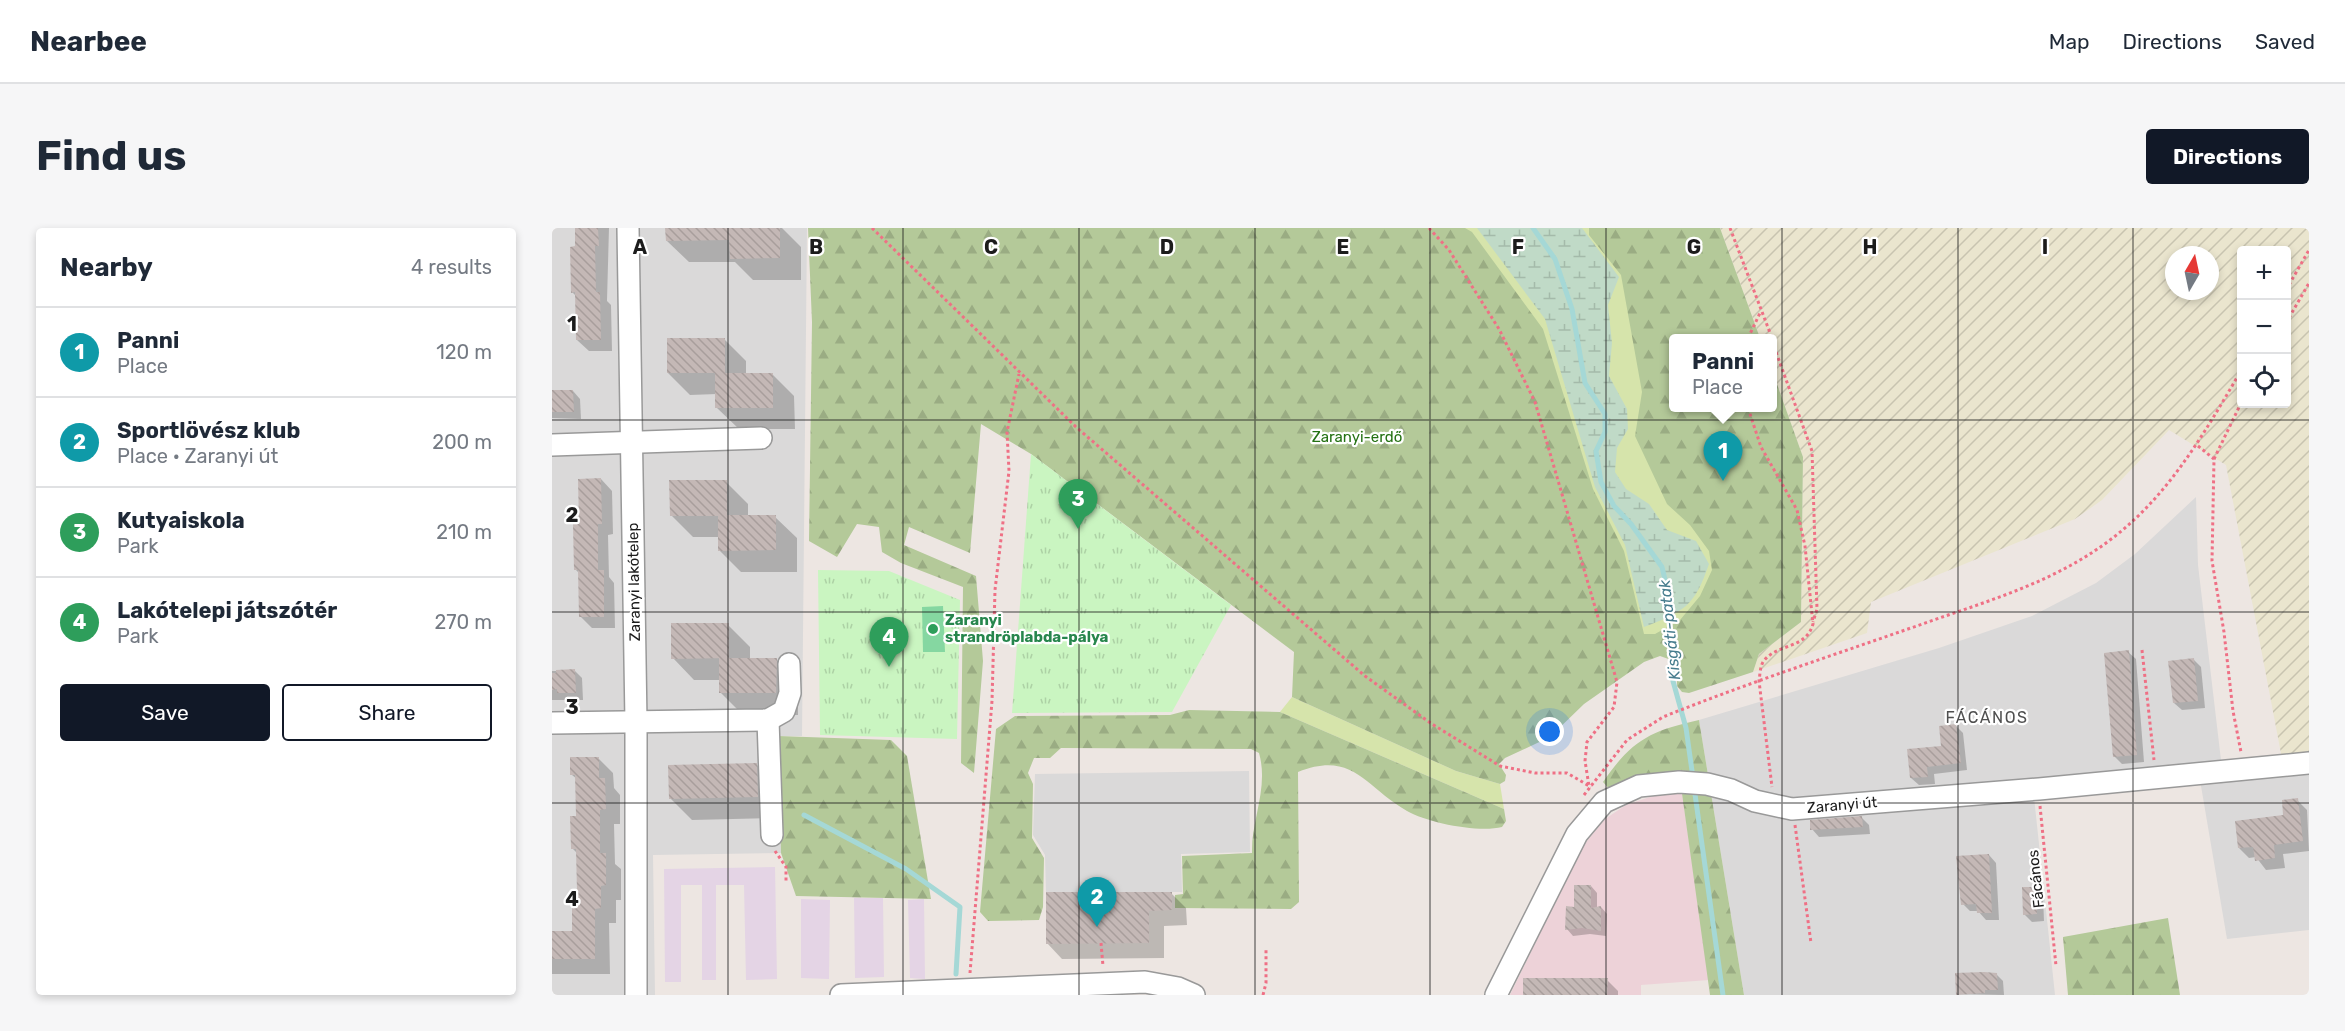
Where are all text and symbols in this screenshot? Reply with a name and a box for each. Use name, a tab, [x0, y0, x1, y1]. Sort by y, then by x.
text: Nearbee	[30, 25, 147, 58]
text: Map	[2049, 29, 2090, 54]
text: Directions	[2123, 29, 2222, 54]
text: Saved	[2255, 29, 2315, 54]
button: Directions	[2146, 129, 2309, 184]
text: Find us	[36, 131, 187, 181]
text: A	[633, 235, 648, 259]
text: B	[809, 235, 823, 259]
text: C	[984, 235, 998, 259]
text: D	[1160, 235, 1174, 259]
text: E	[1337, 235, 1349, 259]
text: F	[1512, 235, 1524, 259]
text: G	[1687, 235, 1701, 259]
text: H	[1863, 235, 1877, 259]
text: I	[2042, 235, 2048, 259]
north arrow	[2165, 246, 2219, 300]
map controls	[2237, 246, 2291, 408]
button: +	[2237, 246, 2291, 300]
text: Nearby	[60, 252, 153, 283]
text: 4 results	[411, 255, 492, 279]
button: −	[2237, 300, 2291, 354]
text: 1	[567, 312, 577, 336]
text: Panni	[117, 327, 179, 354]
popup	[1669, 334, 1777, 412]
text: 1	[75, 340, 84, 364]
text: 120 m	[436, 340, 492, 364]
text: Panni	[1692, 348, 1754, 375]
text: Place	[117, 354, 168, 378]
button: locate	[2237, 354, 2291, 408]
text: Place	[1692, 375, 1743, 399]
text: Sportlövész klub	[117, 417, 300, 444]
park label: Zaranyi-erdő	[1312, 428, 1402, 446]
text: 2	[73, 430, 86, 454]
text: 200 m	[432, 430, 492, 454]
pin: 1	[1704, 432, 1742, 481]
text: Place · Zaranyi út	[117, 444, 278, 468]
pin: 3	[1058, 480, 1098, 529]
text: 2	[566, 503, 579, 527]
text: Kutyaiskola	[117, 507, 245, 534]
text: 3	[73, 520, 86, 544]
text: 210 m	[436, 520, 492, 544]
street label: Zaranyi lakótelep	[624, 522, 644, 641]
text: Park	[117, 534, 159, 558]
water label: Kisgáti-patak	[1655, 578, 1684, 681]
text: Lakótelepi játszótér	[117, 597, 337, 624]
text: 4	[73, 610, 86, 634]
text: 270 m	[435, 610, 492, 634]
place label: Zaranyi strandröplabda-pálya	[945, 611, 1109, 646]
pin: 4	[870, 618, 908, 667]
marker: Zaranyi strandröplabda-pálya	[926, 622, 940, 636]
text: Park	[117, 624, 159, 648]
button: Save	[60, 684, 270, 741]
button: Share	[282, 684, 492, 741]
text: 3	[565, 695, 579, 719]
district label: FÁCÁNOS	[1946, 708, 2028, 727]
your location	[1535, 717, 1564, 746]
street label: Zaranyi út	[1806, 793, 1878, 817]
street label: Fácános	[2024, 849, 2048, 909]
pin: 2	[1078, 878, 1116, 927]
text: 4	[565, 887, 579, 911]

